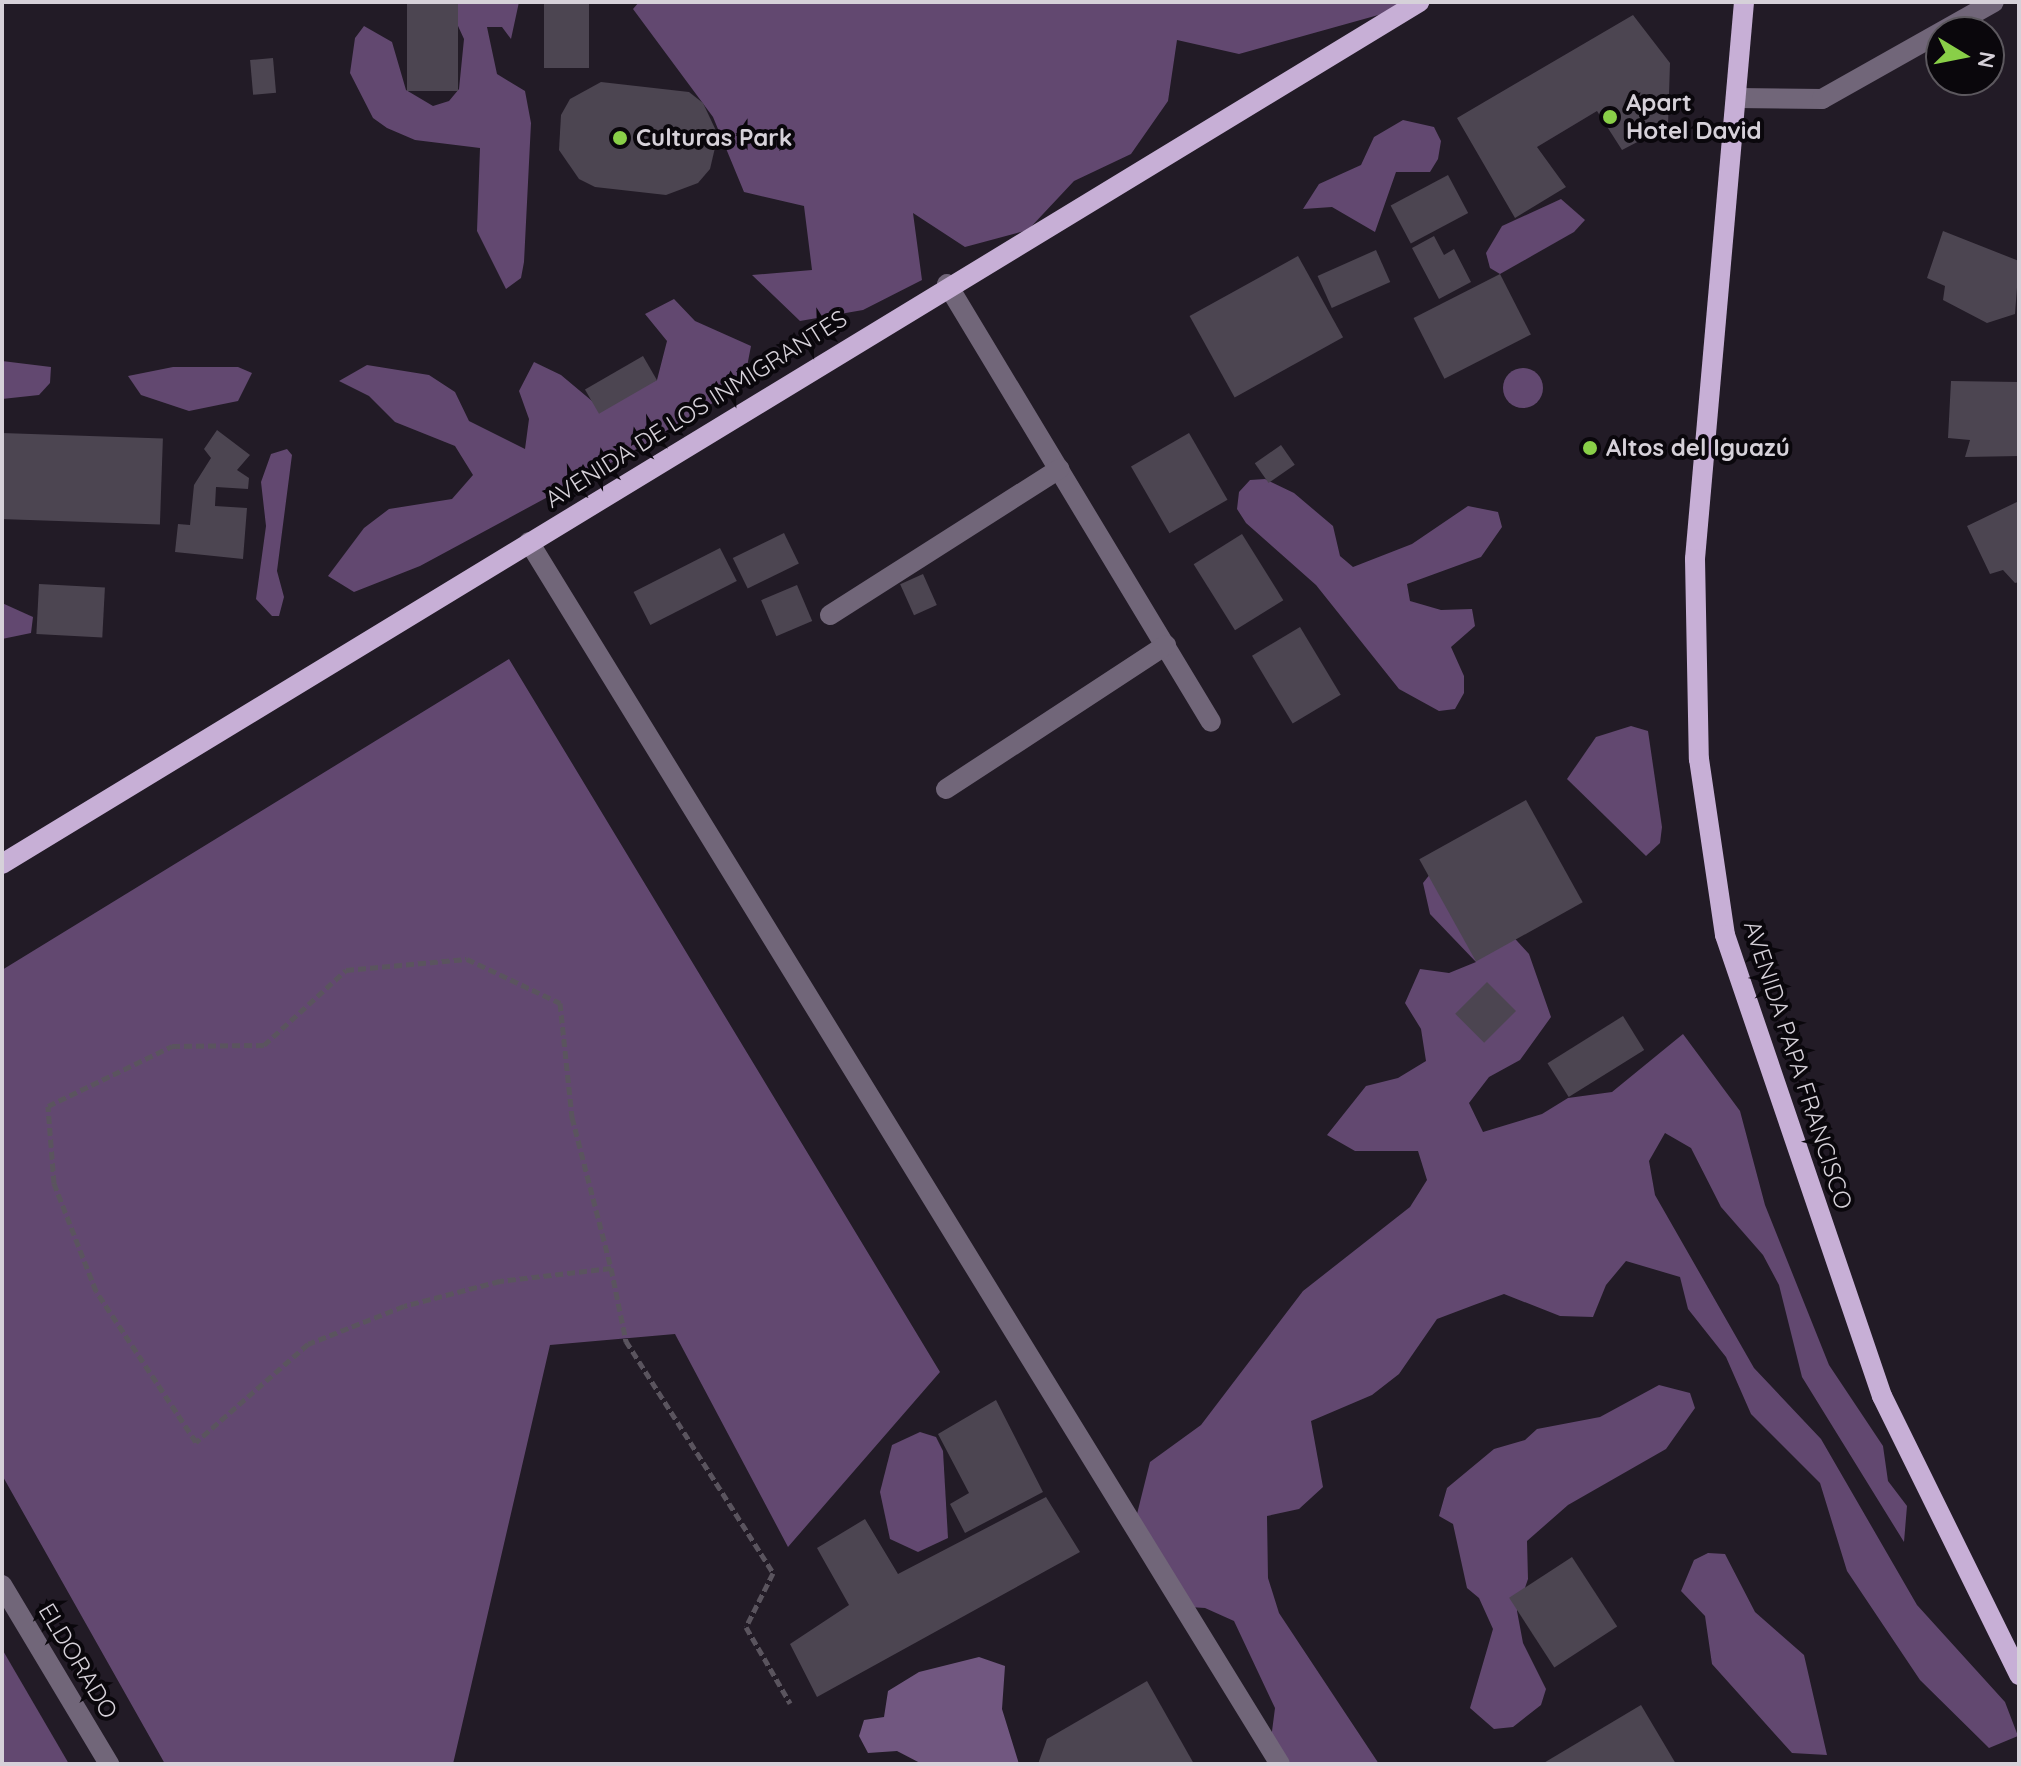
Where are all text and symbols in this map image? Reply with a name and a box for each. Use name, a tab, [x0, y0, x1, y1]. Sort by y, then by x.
north arrow	[1925, 16, 2005, 96]
text: N	[1971, 49, 2002, 70]
place label: Apart Hotel David	[1626, 89, 1761, 145]
marker: Apart Hotel David	[1601, 108, 1619, 126]
place label: Culturas Park	[636, 124, 792, 152]
marker: Culturas Park	[611, 129, 629, 147]
street label: AVENIDA DE LOS INMIGRANTES	[540, 304, 852, 514]
place label: Altos del Iguazú	[1606, 434, 1790, 462]
marker: Altos del Iguazú	[1581, 439, 1599, 457]
street label: AVENIDA PAPA FRANCISCO	[1738, 917, 1858, 1213]
street label: ELDORADO	[32, 1598, 124, 1724]

